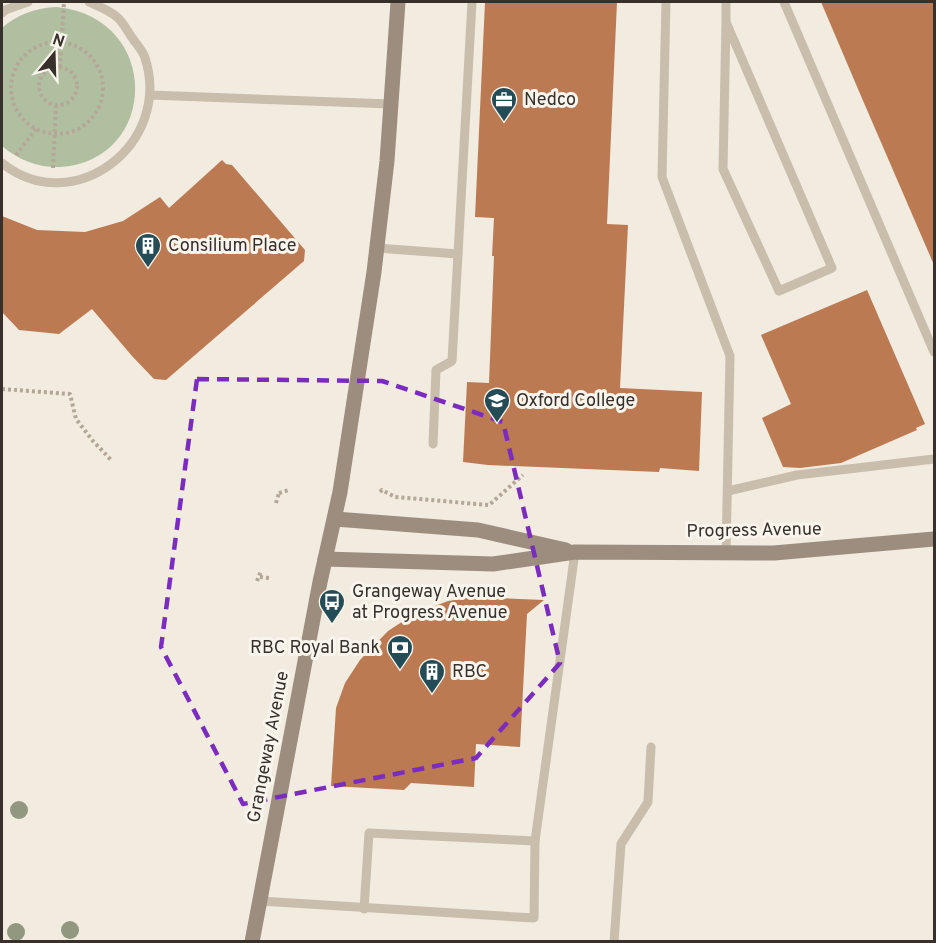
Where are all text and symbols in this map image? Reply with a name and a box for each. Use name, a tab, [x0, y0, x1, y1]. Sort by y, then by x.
north arrow	[24, 24, 84, 84]
text: N	[50, 30, 67, 53]
office icon: Nedco	[489, 85, 519, 123]
place label: Nedco	[524, 89, 576, 112]
building icon: Consilium Place	[133, 231, 163, 269]
place label: Consilium Place	[168, 235, 297, 258]
school or university icon: Oxford College	[482, 386, 512, 424]
place label: Oxford College	[516, 390, 635, 413]
street label: Progress Avenue	[686, 518, 822, 544]
place label: Grangeway Avenue at Progress Avenue	[352, 581, 507, 625]
bus stop icon: Grangeway Avenue at Progress Avenue	[317, 587, 347, 625]
bank icon: RBC Royal Bank	[385, 633, 415, 671]
place label: RBC Royal Bank	[250, 637, 380, 660]
building icon: RBC	[417, 657, 447, 695]
place label: RBC	[452, 661, 487, 684]
street label: Grangeway Avenue	[243, 669, 295, 825]

